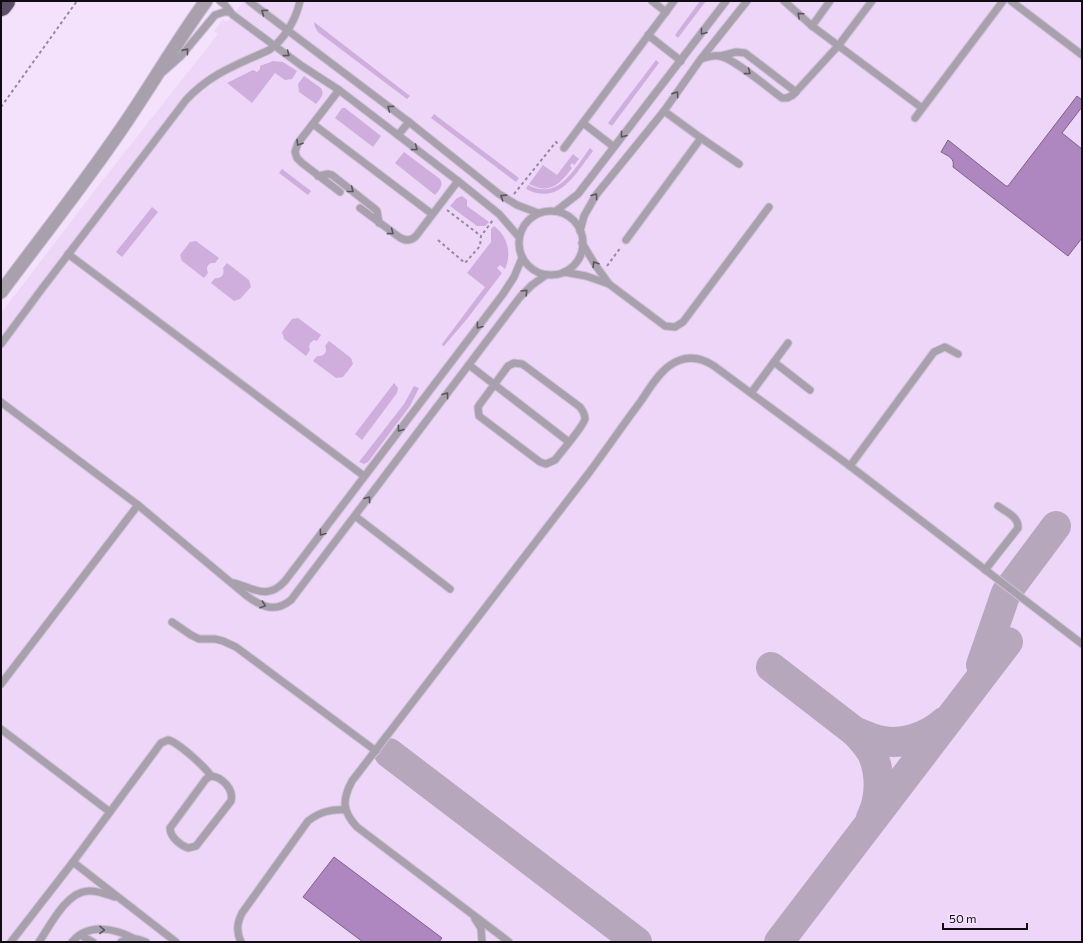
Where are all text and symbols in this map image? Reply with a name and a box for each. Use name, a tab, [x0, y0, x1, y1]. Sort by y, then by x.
one-way arrow	[262, 10, 269, 17]
one-way arrow	[797, 12, 805, 20]
one-way arrow	[700, 28, 707, 35]
one-way arrow	[181, 48, 188, 55]
one-way arrow	[283, 50, 290, 57]
one-way arrow	[743, 67, 750, 74]
one-way arrow	[671, 91, 679, 98]
one-way arrow	[388, 105, 395, 112]
one-way arrow	[621, 130, 628, 137]
one-way arrow	[296, 139, 303, 146]
one-way arrow	[410, 143, 417, 150]
one-way arrow	[347, 186, 354, 193]
one-way arrow	[591, 193, 598, 200]
one-way arrow	[501, 194, 508, 201]
one-way arrow	[387, 227, 394, 234]
one-way arrow	[592, 261, 600, 268]
one-way arrow	[520, 289, 528, 297]
one-way arrow	[477, 321, 484, 328]
one-way arrow	[442, 393, 449, 400]
one-way arrow	[398, 425, 405, 432]
one-way arrow	[363, 496, 370, 503]
one-way arrow	[320, 528, 327, 535]
one-way arrow	[259, 600, 266, 609]
scale bar	[943, 905, 1027, 931]
text: 50 m	[949, 911, 977, 925]
one-way arrow	[99, 925, 105, 934]

